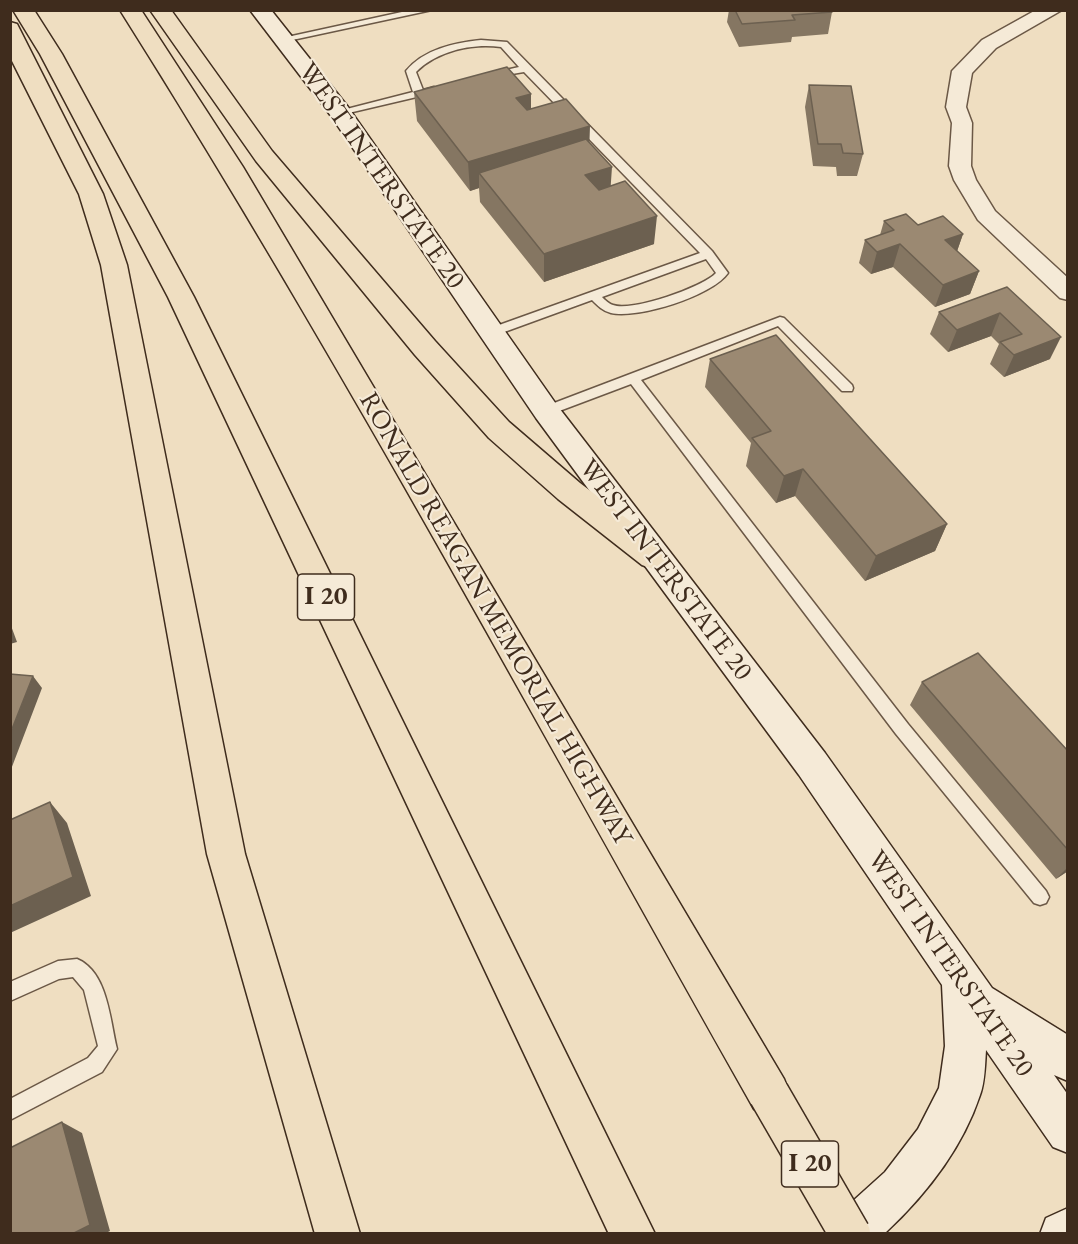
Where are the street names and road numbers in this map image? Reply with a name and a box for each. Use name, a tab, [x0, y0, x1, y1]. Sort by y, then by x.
street label: WEST INTERSTATE 20	[291, 57, 471, 295]
street label: RONALD REAGAN MEMORIAL HIGHWAY	[352, 387, 638, 851]
street label: WEST INTERSTATE 20	[571, 453, 759, 687]
road number: I 20	[298, 574, 354, 620]
street label: WEST INTERSTATE 20	[860, 845, 1040, 1083]
road number: I 20	[782, 1141, 838, 1187]

